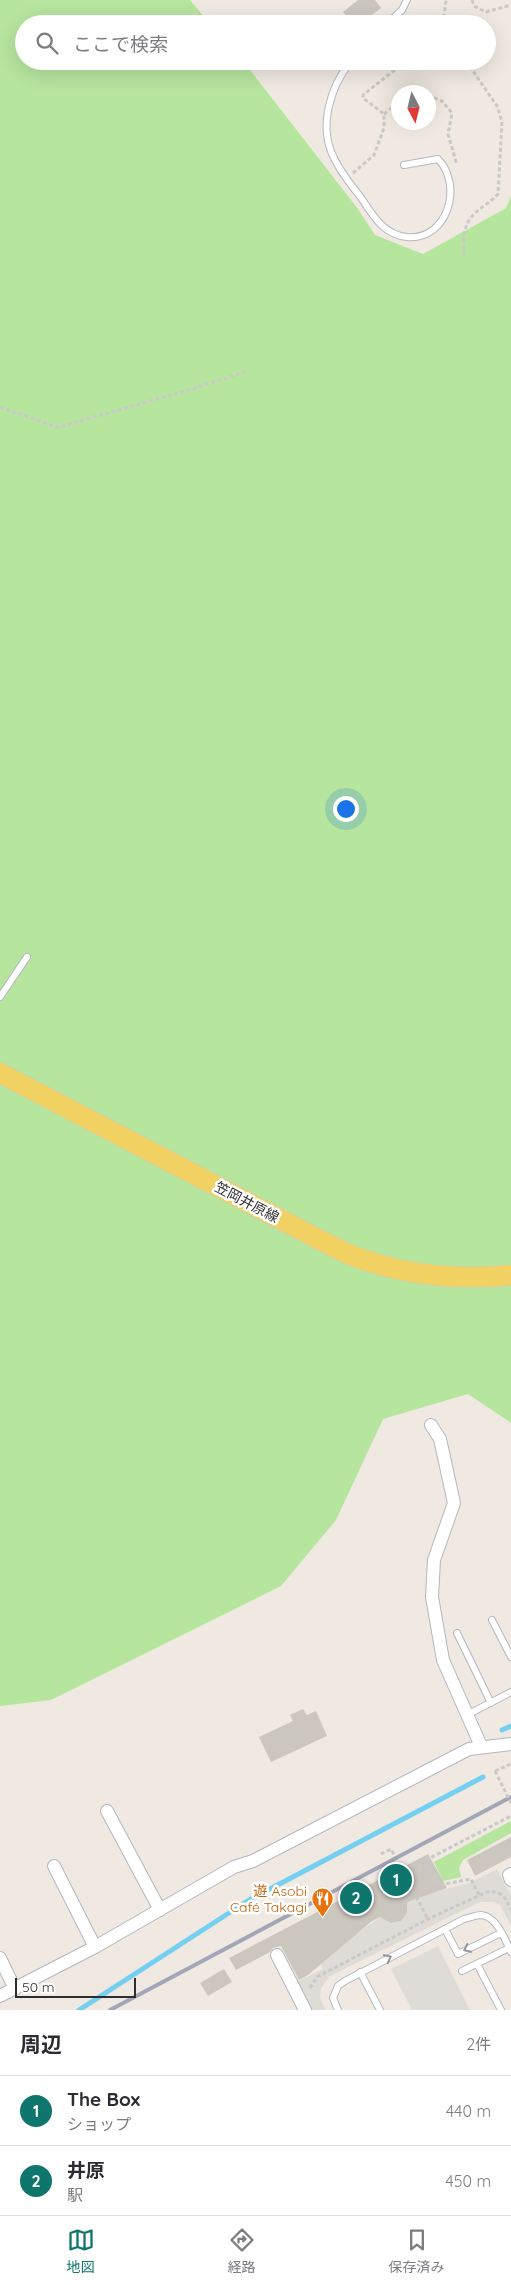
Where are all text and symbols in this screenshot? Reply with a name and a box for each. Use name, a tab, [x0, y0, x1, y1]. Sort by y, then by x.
search box	[15, 15, 496, 70]
icon: search	[33, 29, 61, 57]
text: ここで検索	[73, 32, 168, 56]
north arrow	[391, 85, 436, 130]
your location	[333, 796, 359, 822]
street label: 笠岡井原線	[212, 1178, 282, 1226]
pin: 1	[380, 1861, 412, 1899]
pin: 2	[340, 1879, 372, 1917]
place label: 遊 Asobi Café Takagi	[230, 1882, 307, 1916]
restaurant icon: 遊 Asobi Café Takagi	[311, 1887, 335, 1918]
one-way arrow	[463, 1943, 472, 1954]
one-way arrow	[383, 1954, 392, 1964]
scale bar	[15, 1975, 136, 1998]
text: 50 m	[22, 1978, 55, 1996]
text: 周辺	[20, 2031, 62, 2057]
text: 2件	[466, 2034, 491, 2054]
text: The Box	[67, 2087, 140, 2111]
text: 1	[33, 2101, 39, 2121]
text: 440 m	[446, 2101, 491, 2121]
text: ショップ	[67, 2114, 131, 2134]
text: 井原	[67, 2158, 105, 2182]
text: 2	[31, 2171, 41, 2191]
text: 450 m	[445, 2171, 491, 2191]
text: 駅	[67, 2185, 83, 2205]
tab: 地図	[67, 2226, 95, 2276]
tab: 経路	[228, 2226, 256, 2276]
tab: 保存済み	[389, 2226, 445, 2276]

